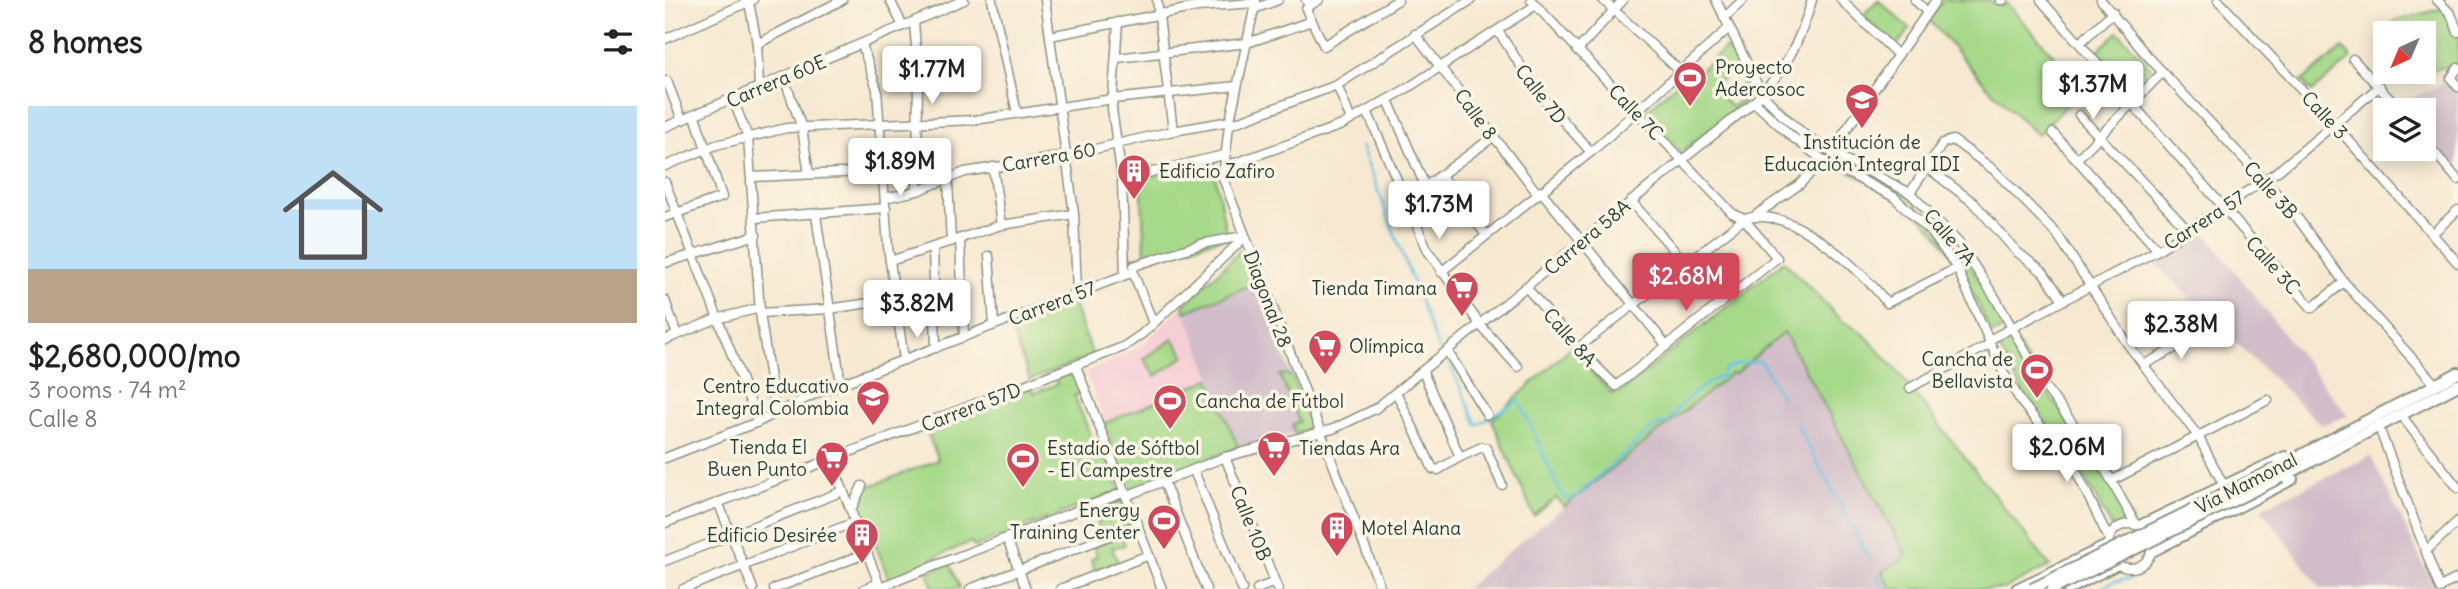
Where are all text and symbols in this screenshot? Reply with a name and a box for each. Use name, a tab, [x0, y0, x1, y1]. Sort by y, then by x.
north arrow	[2373, 21, 2436, 84]
map controls	[2373, 21, 2436, 161]
text: 8 homes	[28, 23, 143, 61]
icon: filters	[599, 23, 637, 61]
pin: $1.77M	[875, 46, 989, 106]
street label: Carrera 60E	[723, 49, 829, 113]
text: $1.77M	[898, 54, 966, 83]
place label: Proyecto Adercosoc	[1715, 55, 1805, 101]
street label: Calle 7D	[1510, 59, 1572, 129]
sports icon: Proyecto Adercosoc	[1671, 59, 1709, 108]
pin: $1.37M	[2036, 61, 2150, 121]
text: $1.37M	[2058, 69, 2128, 98]
street label: Calle 7C	[1604, 79, 1668, 145]
school or university icon: Institución de Educación Integral IDI	[1843, 81, 1881, 130]
street label: Calle 8	[1449, 84, 1503, 144]
street label: Calle 3	[2297, 86, 2353, 144]
button: layers	[2373, 98, 2436, 161]
place label: Institución de Educación Integral IDI	[1764, 130, 1960, 176]
street label: Carrera 60	[1000, 137, 1098, 177]
pin: $1.89M	[843, 138, 957, 198]
text: $1.89M	[864, 146, 936, 175]
icon: home	[270, 152, 396, 278]
building icon: Edificio Zafiro	[1115, 152, 1153, 201]
street label: Calle 3B	[2239, 156, 2303, 224]
place label: Edificio Zafiro	[1159, 159, 1275, 183]
pin: $1.73M	[1382, 182, 1496, 241]
street label: Carrera 57	[2159, 185, 2249, 255]
text: $1.73M	[1404, 189, 1474, 218]
street label: Carrera 58A	[1539, 194, 1635, 280]
street label: Calle 7A	[1919, 204, 1981, 270]
street label: Calle 3C	[2241, 231, 2305, 299]
street label: Diagonal 28	[1239, 247, 1297, 351]
pin: $2.68M	[1629, 254, 1743, 313]
text: $2.68M	[1648, 261, 1724, 290]
supermarket icon: Tienda Timana	[1443, 269, 1481, 318]
street label: Carrera 57	[1005, 275, 1099, 331]
place label: Tienda Timana	[1311, 276, 1437, 300]
pin: $3.82M	[860, 280, 974, 340]
text: $3.82M	[879, 288, 955, 317]
pin: $2.38M	[2124, 302, 2238, 361]
street label: Calle 8A	[1538, 303, 1602, 371]
text: $2.38M	[2143, 309, 2219, 338]
supermarket icon: Olímpica	[1306, 327, 1344, 376]
place label: Olímpica	[1349, 334, 1424, 358]
text: $2,680,000/mo	[28, 337, 241, 375]
place label: Cancha de Bellavista	[1921, 347, 2013, 393]
sports icon: Cancha de Bellavista	[2018, 351, 2056, 400]
place label: Centro Educativo Integral Colombia	[696, 374, 849, 420]
text: 3 rooms · 74 m²	[28, 375, 187, 404]
street label: Carrera 57D	[918, 377, 1024, 437]
school or university icon: Centro Educativo Integral Colombia	[854, 378, 892, 427]
sports icon: Cancha de Fútbol	[1151, 382, 1189, 431]
place label: Cancha de Fútbol	[1195, 389, 1344, 413]
text: Calle 8	[28, 404, 98, 433]
pin: $2.06M	[2010, 424, 2124, 484]
supermarket icon: Tiendas Ara	[1255, 429, 1293, 478]
text: $2.06M	[2028, 432, 2106, 461]
place label: Tienda El Buen Punto	[707, 435, 807, 481]
place label: Estadio de Sóftbol - El Campestre	[1047, 436, 1200, 482]
place label: Tiendas Ara	[1299, 436, 1400, 460]
supermarket icon: Tienda El Buen Punto	[813, 439, 851, 488]
sports icon: Estadio de Sóftbol - El Campestre	[1004, 440, 1042, 489]
street label: Vía Mamonal	[2191, 447, 2301, 519]
street label: Calle 10B	[1225, 482, 1277, 564]
place label: Energy Training Center	[1010, 498, 1140, 544]
sports icon: Energy Training Center	[1145, 502, 1183, 551]
building icon: Motel Alana	[1318, 509, 1356, 558]
building icon: Edificio Desirée	[843, 516, 881, 565]
place label: Motel Alana	[1361, 516, 1461, 540]
place label: Edificio Desirée	[707, 523, 837, 547]

